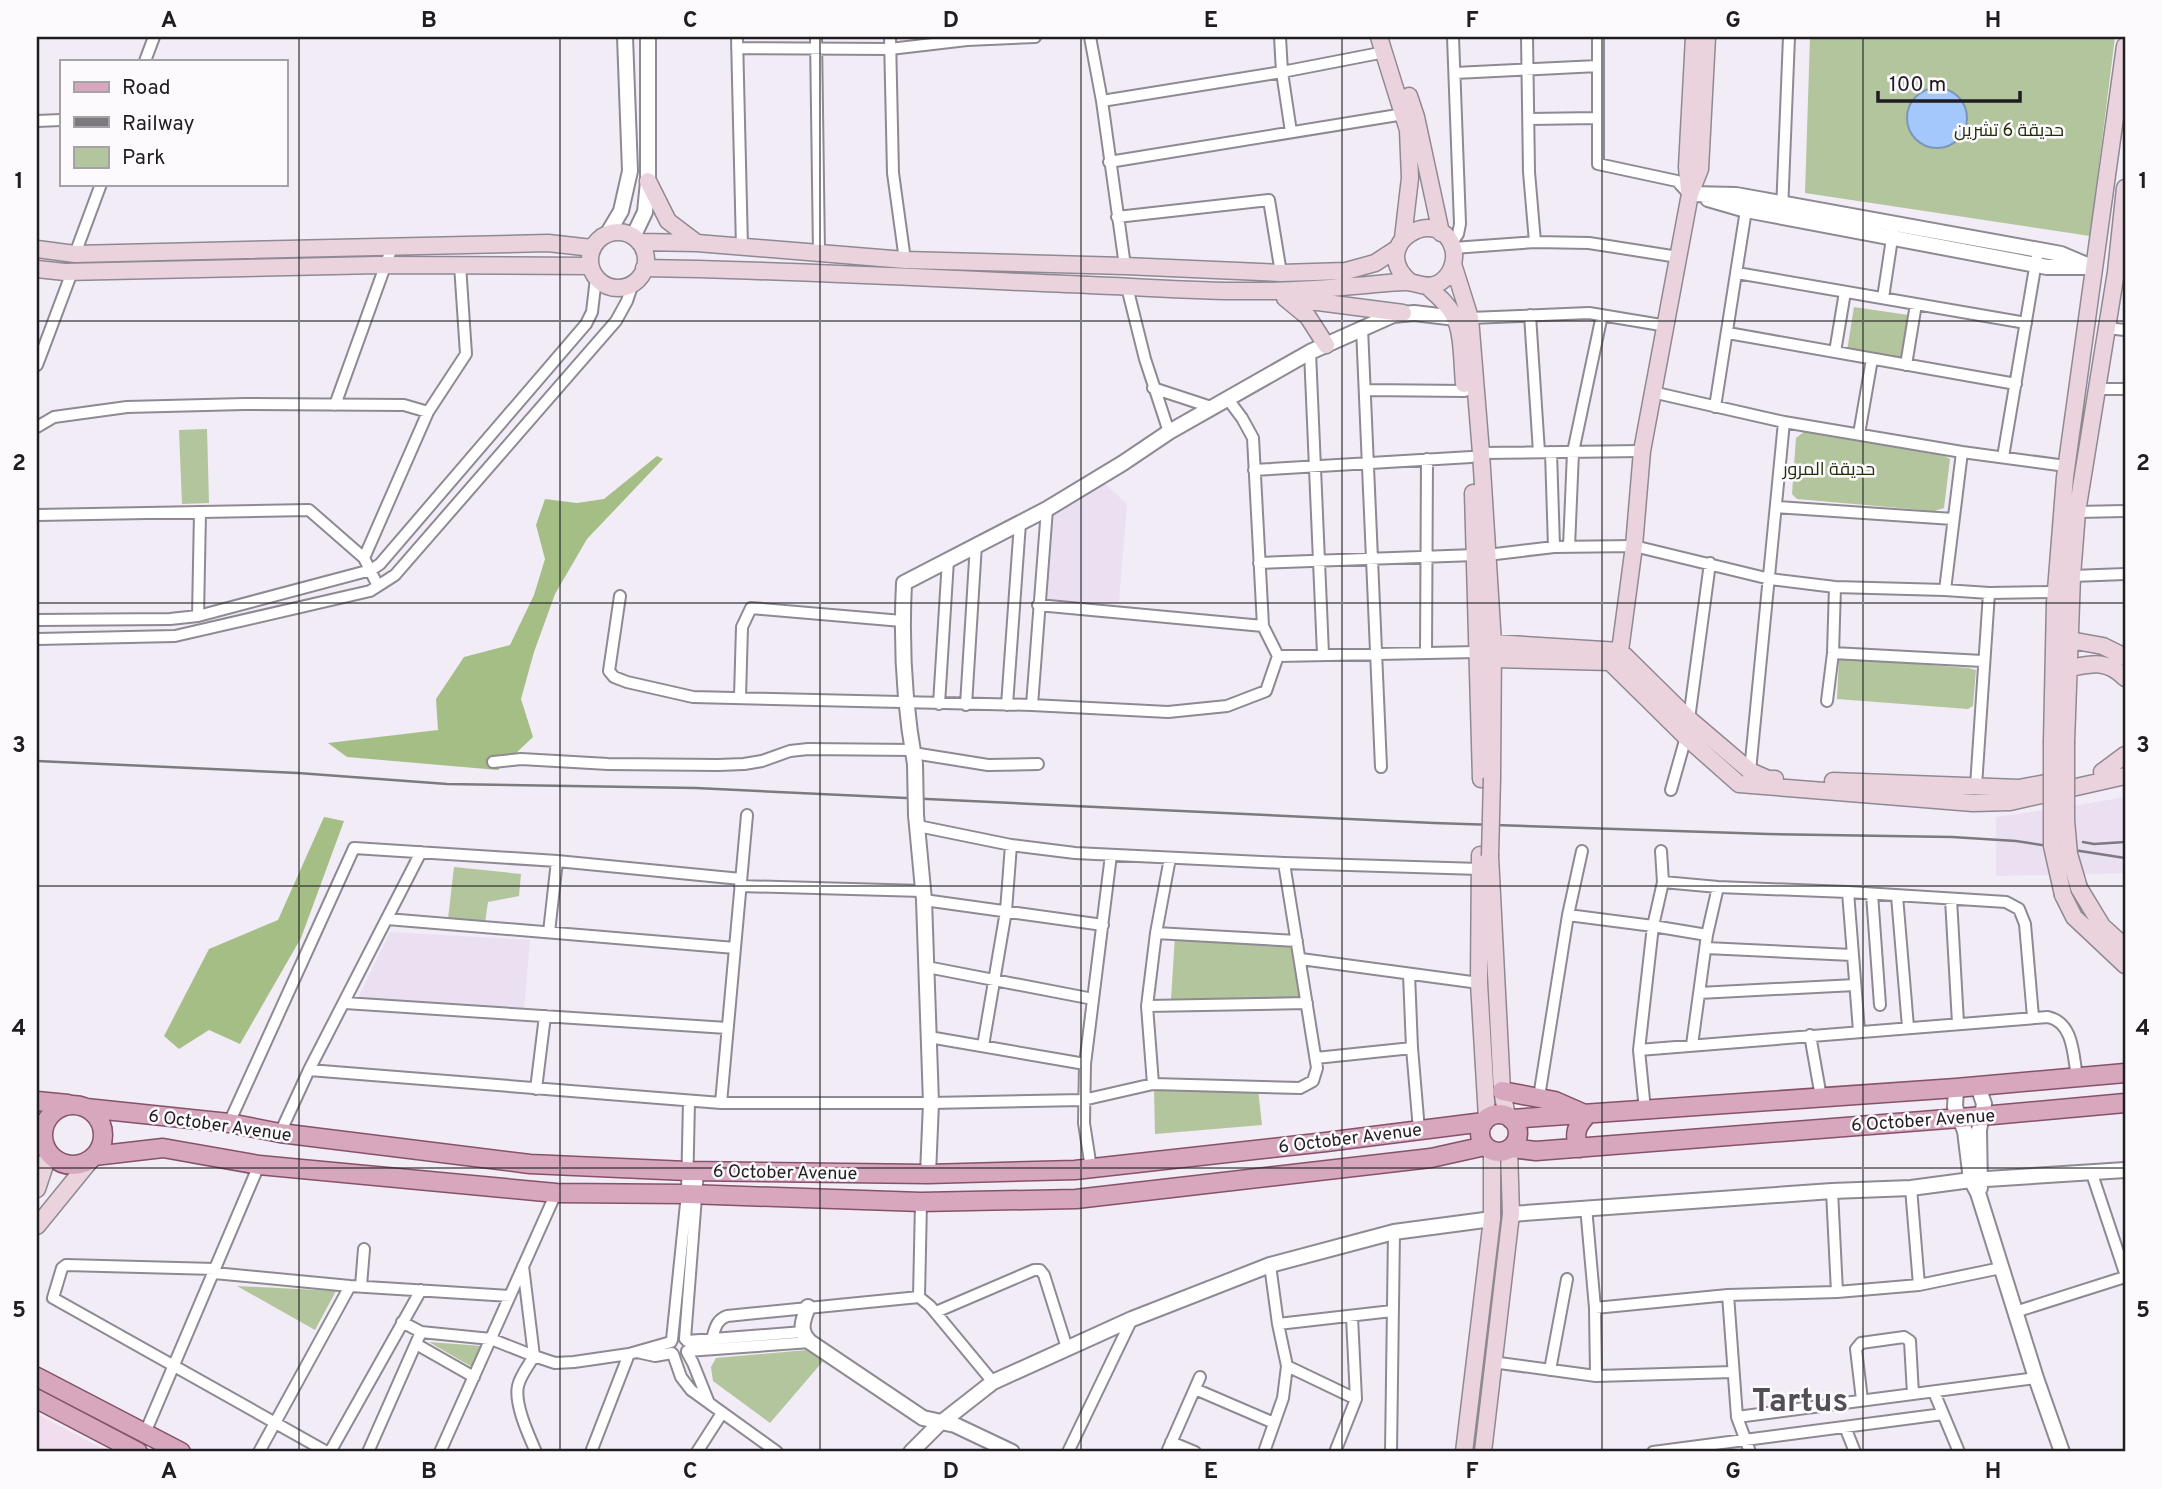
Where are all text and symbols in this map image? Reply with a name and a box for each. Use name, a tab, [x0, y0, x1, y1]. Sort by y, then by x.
text: A	[161, 7, 177, 36]
text: B	[421, 7, 437, 36]
text: C	[683, 7, 697, 36]
text: D	[943, 7, 959, 36]
text: E	[1204, 7, 1218, 36]
text: F	[1465, 7, 1479, 36]
text: G	[1725, 7, 1741, 36]
text: H	[1985, 7, 2001, 36]
legend	[60, 60, 287, 186]
scale bar	[1878, 60, 2020, 104]
text: 100 m	[1889, 72, 1946, 99]
text: Road	[122, 75, 171, 102]
text: Railway	[122, 111, 195, 138]
park label: حديقة 6 تشرين	[1954, 120, 2064, 143]
text: Park	[122, 145, 165, 172]
text: 1	[14, 168, 24, 197]
text: 1	[2138, 168, 2148, 197]
text: 2	[12, 450, 26, 479]
text: 2	[2136, 450, 2150, 479]
park label: حديقة المرور	[1782, 459, 1875, 482]
text: 3	[12, 732, 26, 761]
text: 3	[2136, 732, 2150, 761]
text: 4	[12, 1015, 26, 1044]
text: 4	[2136, 1015, 2150, 1044]
street label: 6 October Avenue	[147, 1105, 293, 1148]
street label: 6 October Avenue	[1850, 1105, 1996, 1138]
street label: 6 October Avenue	[1277, 1119, 1423, 1160]
street label: 6 October Avenue	[713, 1161, 857, 1186]
text: 5	[12, 1297, 26, 1326]
text: 5	[2136, 1297, 2150, 1326]
district label: Tartus	[1752, 1383, 1848, 1423]
text: A	[161, 1458, 177, 1487]
text: B	[421, 1458, 437, 1487]
text: C	[683, 1458, 697, 1487]
text: D	[943, 1458, 959, 1487]
text: E	[1204, 1458, 1218, 1487]
text: F	[1465, 1458, 1479, 1487]
text: G	[1725, 1458, 1741, 1487]
text: H	[1985, 1458, 2001, 1487]

